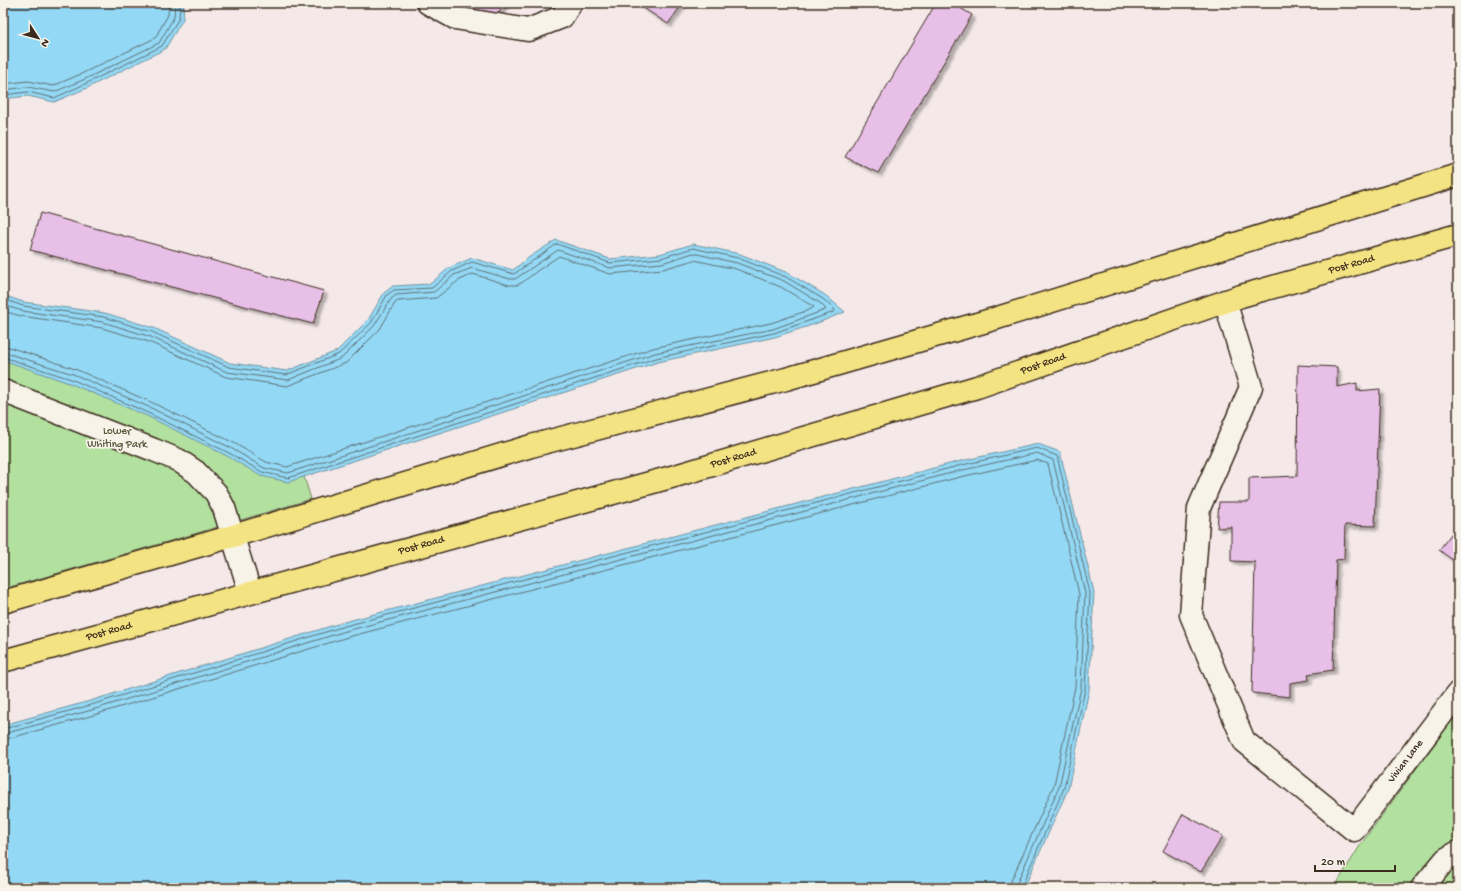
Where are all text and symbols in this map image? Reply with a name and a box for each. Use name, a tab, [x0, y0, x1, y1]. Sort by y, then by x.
north arrow	[18, 18, 58, 58]
text: N	[38, 36, 51, 49]
street label: Post Road	[1326, 252, 1377, 277]
street label: Post Road	[1018, 350, 1069, 378]
park label: Lower Whiting Park	[87, 426, 148, 451]
street label: Post Road	[708, 446, 759, 471]
street label: Post Road	[396, 533, 447, 558]
street label: Post Road	[84, 619, 135, 644]
street label: Vivian Lane	[1385, 737, 1426, 786]
scale bar	[1315, 847, 1395, 873]
text: 20 m	[1321, 856, 1346, 870]

